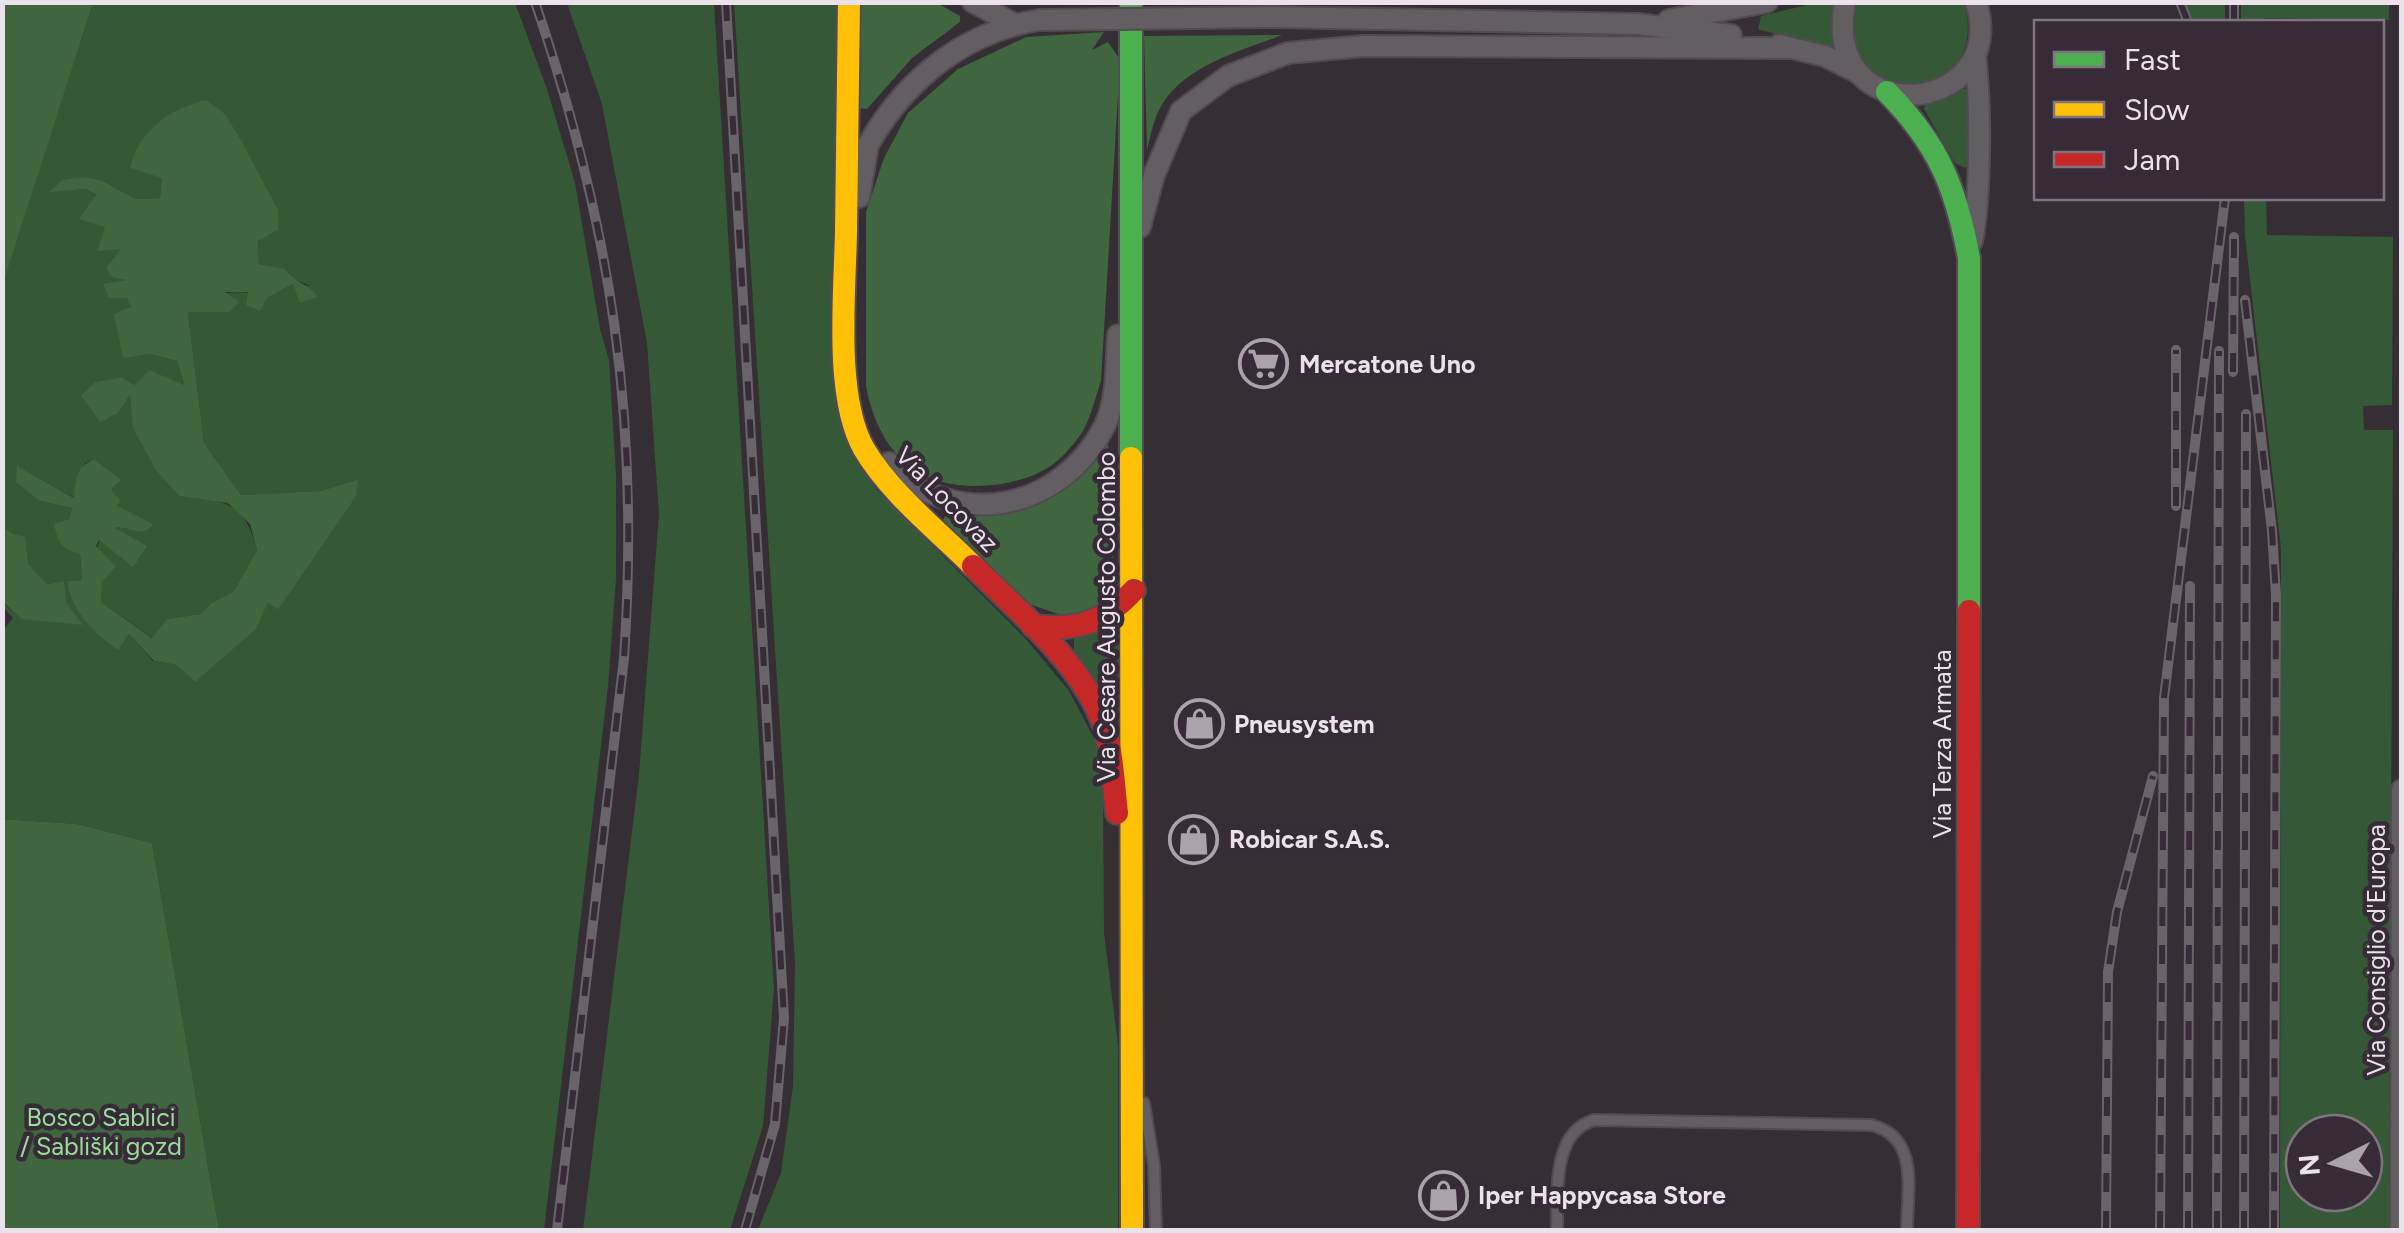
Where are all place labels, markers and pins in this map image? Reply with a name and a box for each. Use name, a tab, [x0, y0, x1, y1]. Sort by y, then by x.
supermarket icon: Mercatone Uno	[1238, 338, 1290, 390]
place label: Mercatone Uno	[1299, 349, 1475, 379]
shop icon: Pneusystem	[1173, 698, 1225, 750]
place label: Pneusystem	[1234, 709, 1374, 739]
shop icon: Robicar S.A.S.	[1168, 813, 1220, 865]
place label: Robicar S.A.S.	[1229, 824, 1390, 854]
shop icon: Iper Happycasa Store	[1417, 1169, 1469, 1221]
place label: Iper Happycasa Store	[1478, 1180, 1726, 1210]

